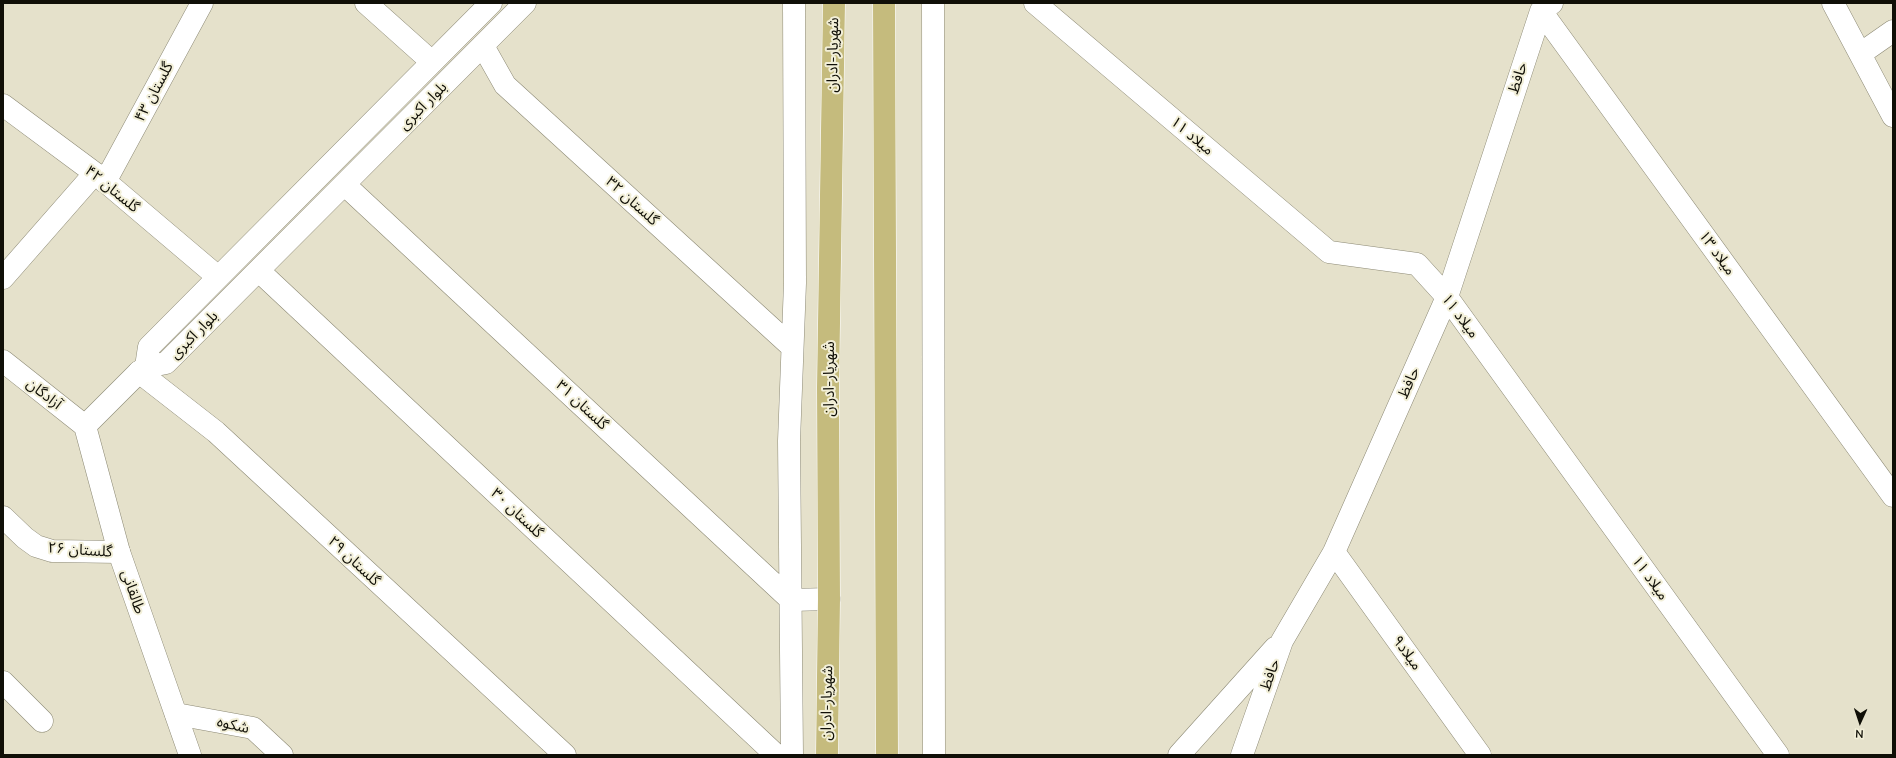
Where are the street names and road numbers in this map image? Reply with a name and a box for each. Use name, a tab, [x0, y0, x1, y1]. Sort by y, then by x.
street label: شهریار-ادران	[823, 17, 843, 93]
street label: گلستان ۴۳	[131, 59, 177, 125]
street label: حافظ	[1504, 60, 1532, 96]
street label: بلوار اکبری	[395, 78, 451, 134]
street label: میلاد ۱۱	[1167, 113, 1217, 159]
street label: گلستان ۴۲	[81, 162, 143, 216]
street label: گلستان ۳۲	[602, 173, 662, 229]
street label: میلاد ۱۳	[1695, 227, 1739, 279]
street label: میلاد ۱۱	[1438, 290, 1482, 342]
street label: بلوار اکبری	[166, 307, 222, 363]
street label: شهریار-ادران	[820, 341, 838, 417]
street label: حافظ	[1394, 365, 1424, 401]
street label: آزادگان	[23, 375, 65, 413]
street label: گلستان ۳۱	[552, 376, 612, 434]
street label: گلستان ۳۰	[487, 484, 547, 542]
street label: گلستان ۲۹	[324, 532, 384, 590]
street label: گلستان ۲۶	[47, 539, 113, 561]
street label: میلاد ۱۱	[1628, 552, 1672, 604]
street label: طالقانی	[117, 568, 149, 616]
street label: میلاد۹	[1388, 632, 1426, 674]
street label: حافظ	[1256, 657, 1284, 693]
street label: شهریار-ادران	[817, 665, 837, 741]
street label: شکوه	[215, 713, 251, 737]

